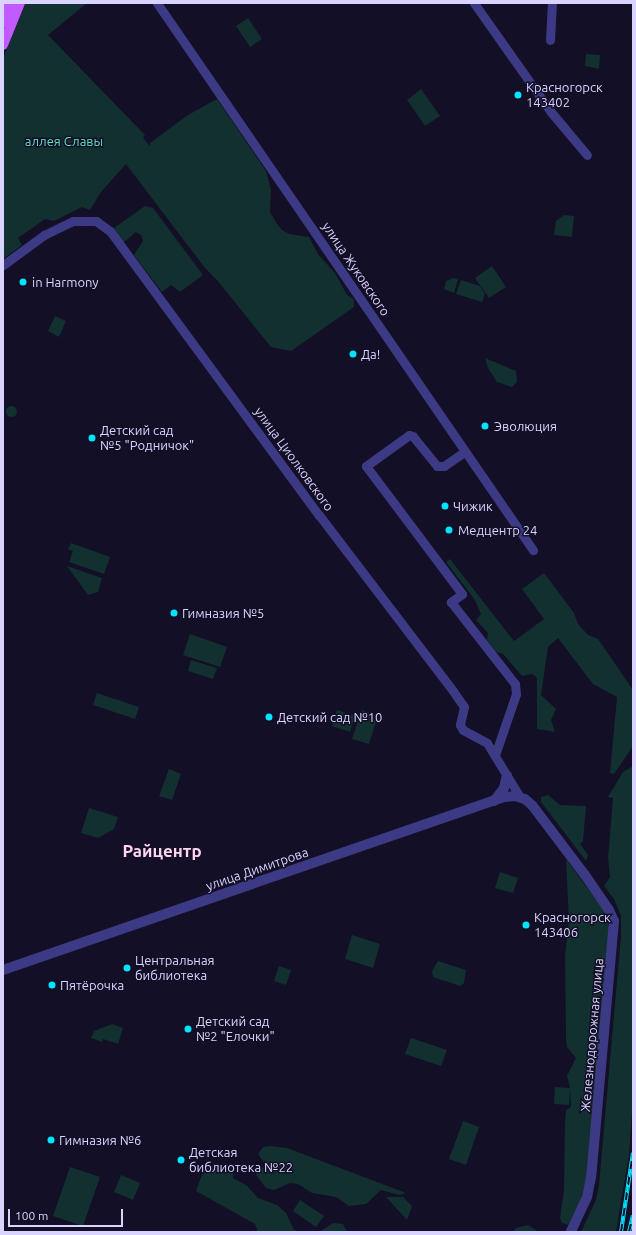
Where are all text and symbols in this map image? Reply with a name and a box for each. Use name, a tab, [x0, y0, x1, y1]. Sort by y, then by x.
place label: Красногорск 143402	[526, 80, 603, 111]
marker: Красногорск 143402	[513, 90, 523, 100]
park label: аллея Славы	[25, 133, 103, 149]
street label: улица Жуковского	[319, 219, 393, 319]
place label: in Harmony	[32, 274, 99, 290]
marker: in Harmony	[17, 276, 29, 288]
place label: Да!	[361, 346, 380, 362]
marker: Да!	[348, 349, 358, 359]
street label: улица Циолковского	[251, 404, 337, 514]
place label: Эволюция	[494, 418, 557, 434]
marker: Эволюция	[479, 420, 491, 432]
place label: Детский сад №5 "Родничок"	[100, 423, 194, 454]
marker: Детский сад №5 "Родничок"	[87, 433, 97, 443]
place label: Чижик	[453, 498, 493, 514]
marker: Чижик	[440, 501, 450, 511]
place label: Медцентр 24	[458, 522, 537, 538]
marker: Медцентр 24	[443, 524, 455, 536]
place label: Гимназия №5	[182, 605, 264, 621]
marker: Гимназия №5	[169, 608, 179, 618]
place label: Детский сад №10	[277, 709, 382, 725]
marker: Детский сад №10	[264, 712, 274, 722]
district label: Райцентр	[122, 841, 202, 861]
street label: улица Димитрова	[204, 844, 310, 894]
place label: Красногорск 143406	[534, 910, 611, 941]
marker: Красногорск 143406	[521, 920, 531, 930]
place label: Центральная библиотека	[135, 953, 215, 984]
street label: Железнодорожная улица	[578, 958, 606, 1112]
marker: Центральная библиотека	[122, 963, 132, 973]
place label: Пятёрочка	[60, 977, 124, 993]
marker: Пятёрочка	[47, 980, 57, 990]
place label: Детский сад №2 "Елочки"	[196, 1014, 275, 1045]
marker: Детский сад №2 "Елочки"	[183, 1024, 193, 1034]
place label: Гимназия №6	[59, 1132, 141, 1148]
marker: Гимназия №6	[46, 1135, 56, 1145]
place label: Детская библиотека №22	[189, 1145, 293, 1176]
marker: Детская библиотека №22	[176, 1155, 186, 1165]
scale bar	[10, 1201, 125, 1227]
text: 100 m	[15, 1209, 48, 1222]

